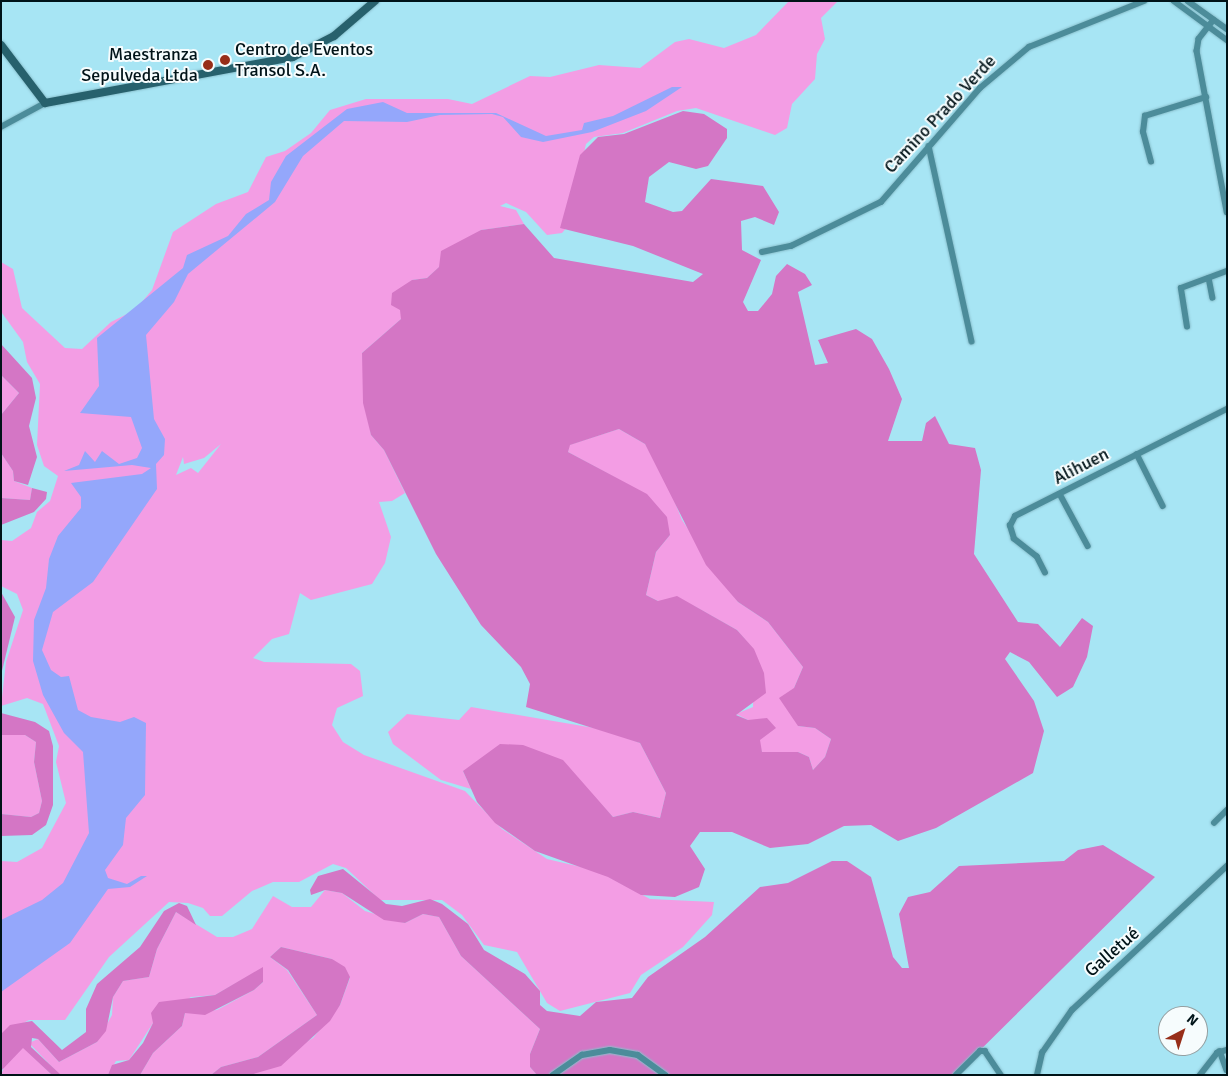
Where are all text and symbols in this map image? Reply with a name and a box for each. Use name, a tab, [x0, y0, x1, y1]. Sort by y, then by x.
place label: Centro de Eventos Transol S.A.	[235, 39, 373, 82]
place label: Maestranza Sepulveda Ltda	[81, 44, 198, 86]
street label: Camino Prado Verde	[880, 50, 1000, 178]
marker: Centro de Eventos Transol S.A.	[219, 54, 231, 66]
marker: Maestranza Sepulveda Ltda	[202, 59, 214, 71]
street label: Alihuen	[1050, 443, 1112, 489]
street label: Galletué	[1080, 923, 1144, 981]
north arrow	[1158, 1006, 1208, 1056]
text: N	[1183, 1010, 1202, 1030]

